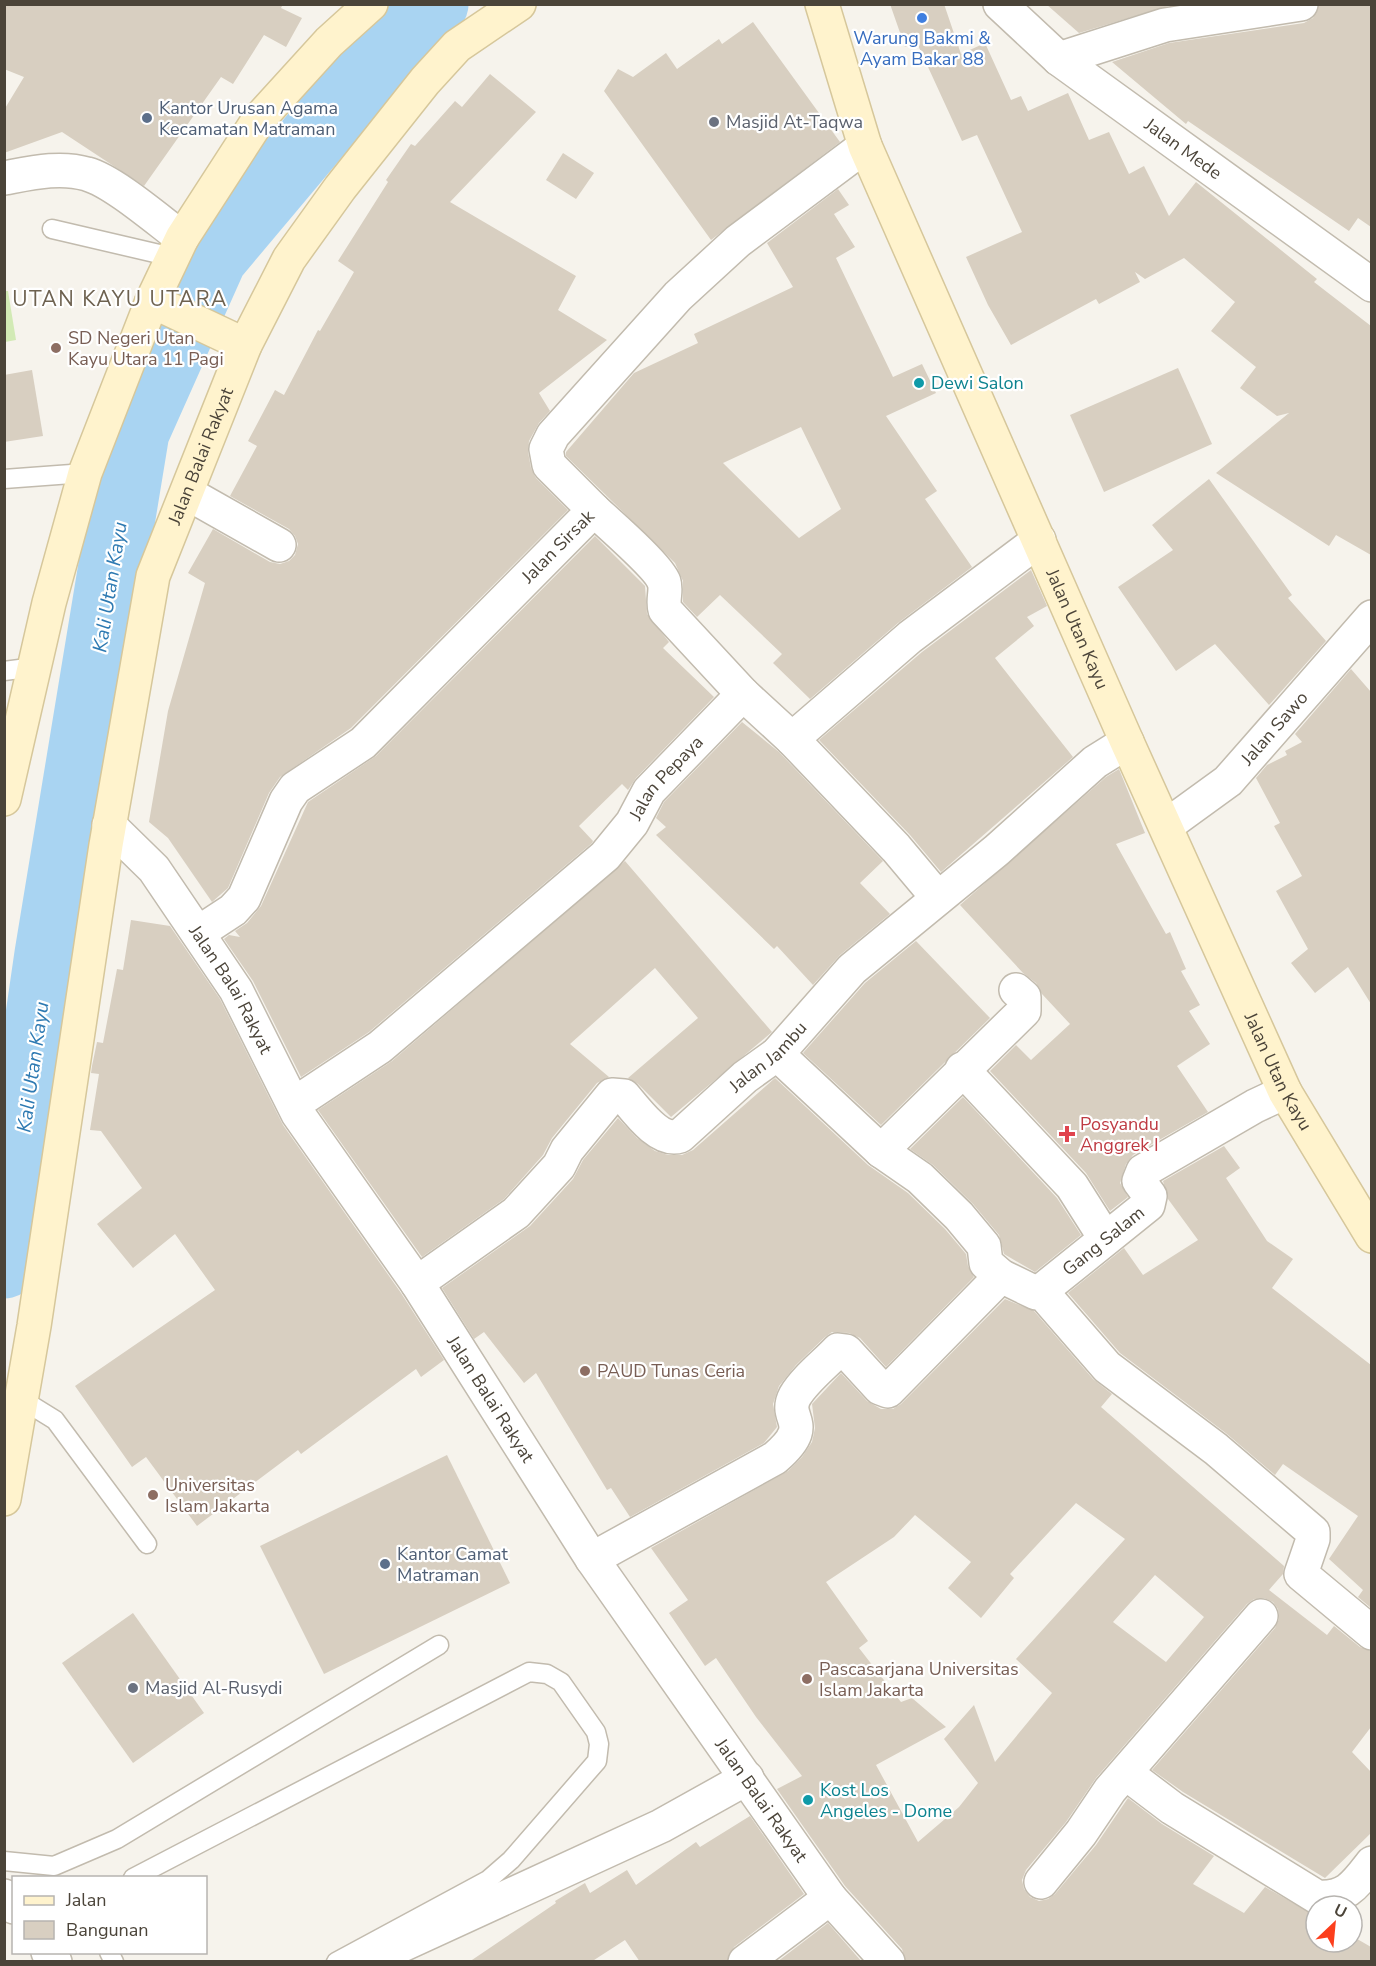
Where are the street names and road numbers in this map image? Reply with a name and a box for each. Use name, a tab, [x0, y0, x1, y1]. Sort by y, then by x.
street label: Jalan Mede	[1139, 112, 1227, 185]
street label: Jalan Balai Rakyat	[162, 383, 239, 529]
street label: Jalan Sirsak	[516, 504, 600, 589]
street label: Jalan Utan Kayu	[1040, 564, 1114, 693]
street label: Jalan Sawo	[1235, 686, 1313, 771]
street label: Jalan Pepaya	[623, 730, 708, 825]
street label: Jalan Balai Rakyat	[183, 920, 278, 1058]
street label: Jalan Utan Kayu	[1238, 1008, 1318, 1135]
street label: Jalan Jambu	[723, 1016, 812, 1098]
street label: Gang Salam	[1057, 1201, 1149, 1281]
street label: Jalan Balai Rakyat	[441, 1330, 540, 1468]
street label: Jalan Balai Rakyat	[709, 1733, 813, 1867]

